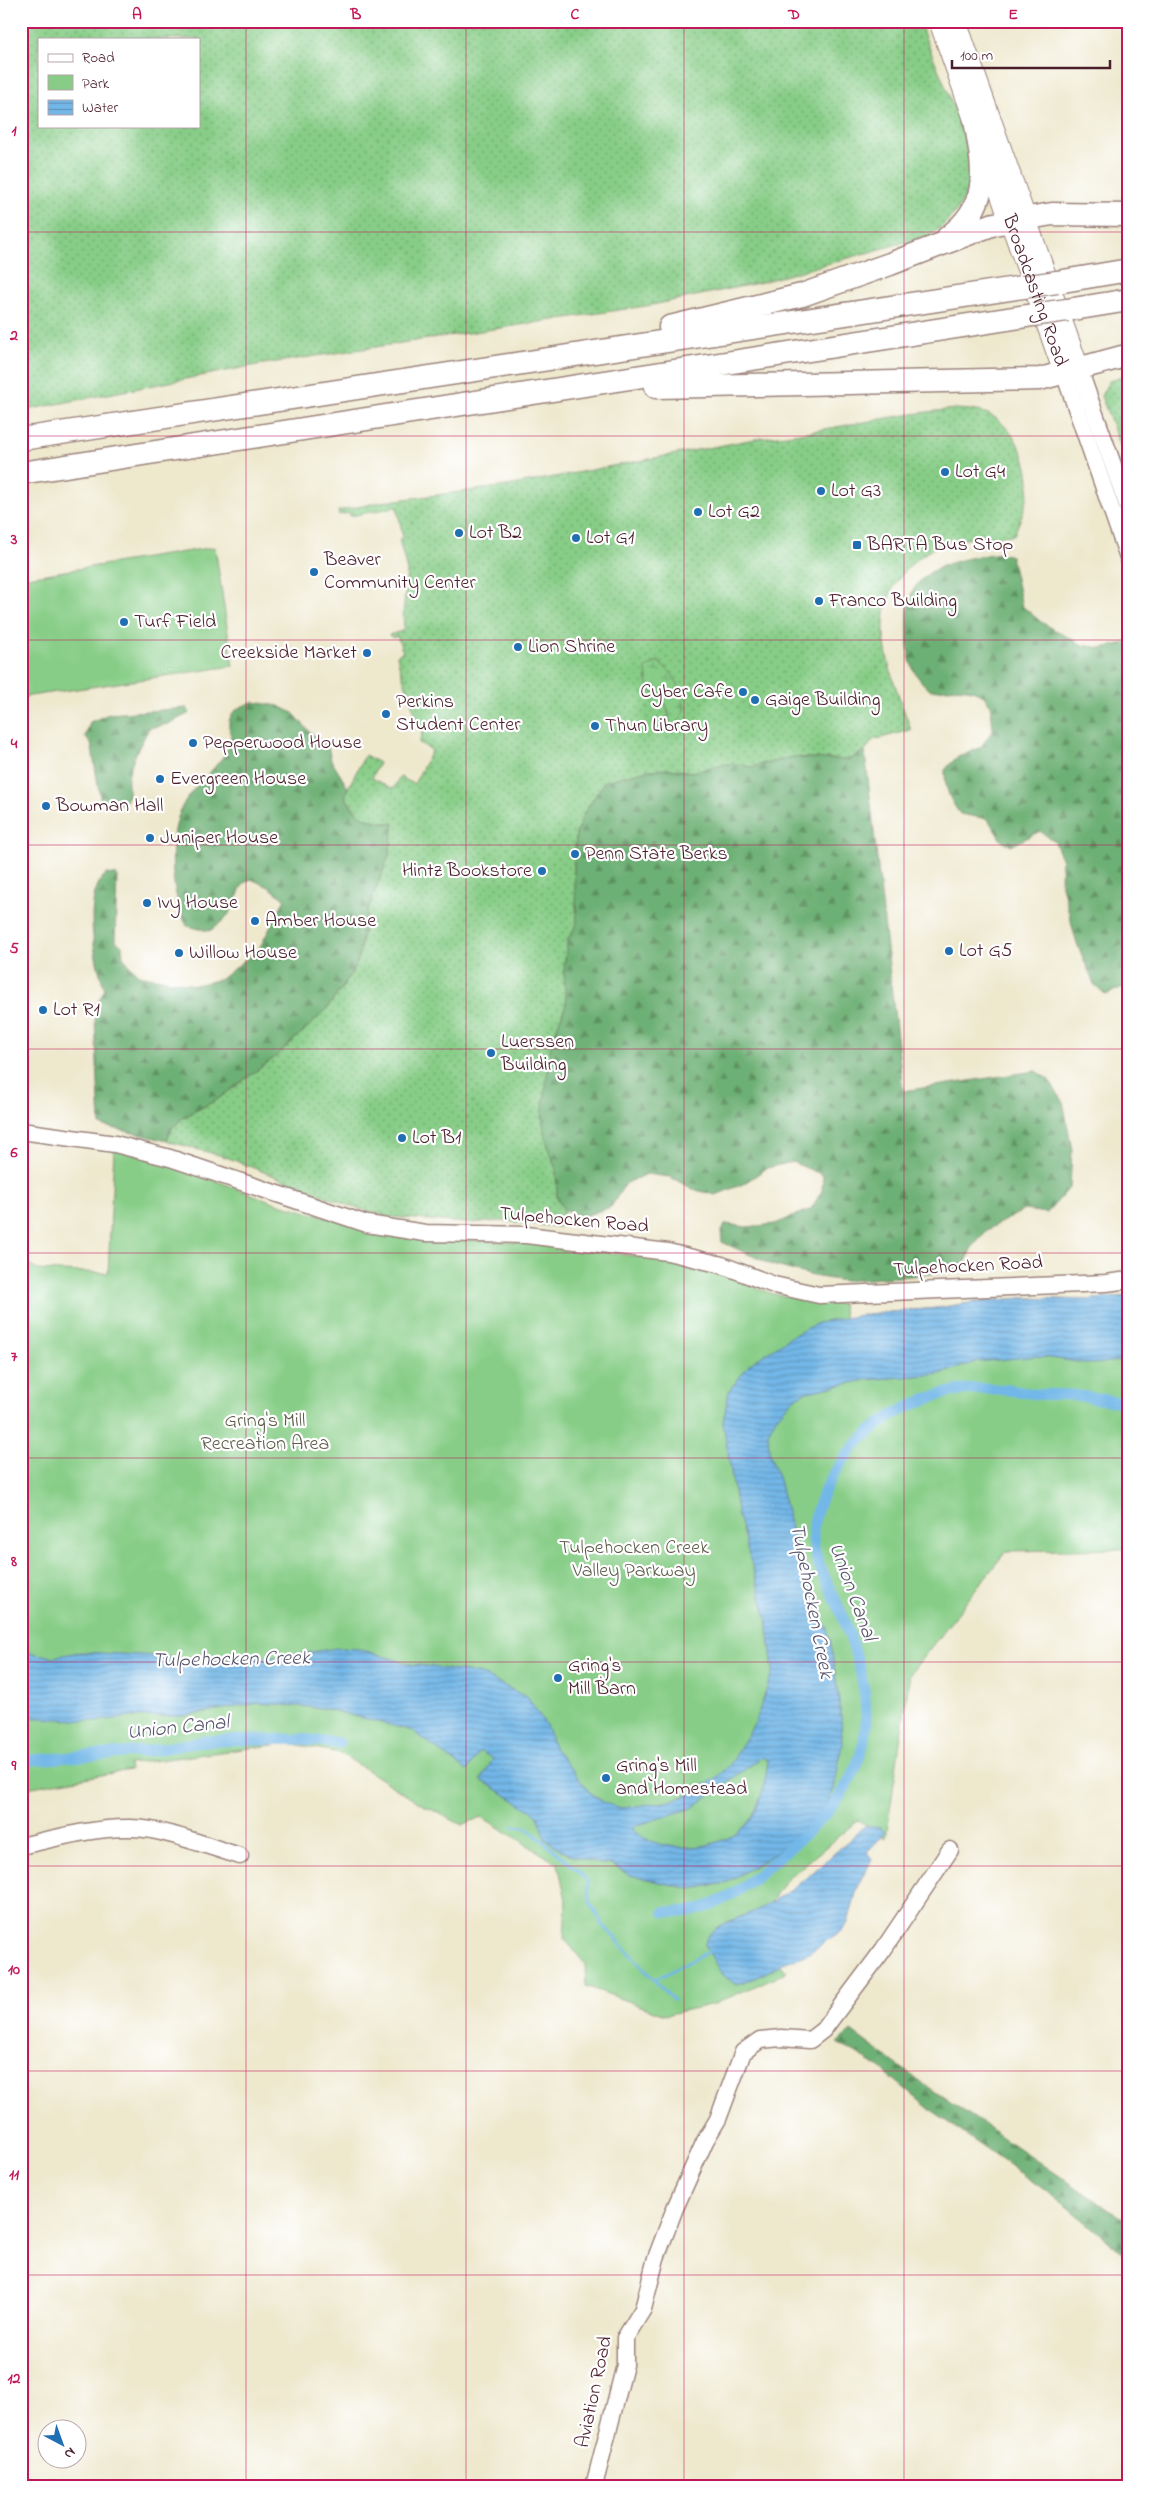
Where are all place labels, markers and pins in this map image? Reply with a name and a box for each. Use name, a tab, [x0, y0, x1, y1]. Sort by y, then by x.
place label: Lot G4	[955, 458, 1005, 487]
marker: Lot G4	[939, 466, 951, 478]
place label: Lot G3	[831, 477, 881, 506]
marker: Lot G3	[815, 485, 827, 497]
place label: Lot G2	[708, 498, 760, 527]
marker: Lot G2	[692, 506, 704, 518]
place label: Lot B2	[469, 519, 522, 548]
place label: Lot G1	[586, 524, 634, 553]
marker: Lot B2	[453, 527, 465, 539]
place label: BARTA Bus Stop	[866, 531, 1014, 560]
marker: Lot G1	[570, 532, 582, 544]
marker: BARTA Bus Stop	[851, 539, 863, 551]
place label: Beaver Community Center	[323, 546, 477, 598]
marker: Beaver Community Center	[308, 566, 320, 578]
place label: Franco Building	[828, 587, 957, 617]
marker: Franco Building	[813, 595, 825, 607]
place label: Turf Field	[134, 608, 216, 637]
marker: Turf Field	[118, 616, 130, 628]
place label: Lion Shrine	[528, 633, 615, 662]
place label: Creekside Market	[221, 639, 357, 668]
marker: Lion Shrine	[512, 641, 524, 653]
marker: Creekside Market	[361, 647, 373, 659]
place label: Cyber Cafe	[640, 678, 733, 707]
marker: Cyber Cafe	[737, 686, 749, 698]
place label: Gaige Building	[765, 686, 880, 716]
place label: Perkins Student Center	[396, 688, 521, 740]
marker: Gaige Building	[749, 694, 761, 706]
marker: Perkins Student Center	[380, 708, 392, 720]
place label: Thun Library	[605, 712, 708, 741]
marker: Thun Library	[589, 720, 601, 732]
place label: Pepperwood House	[203, 729, 362, 758]
marker: Pepperwood House	[187, 737, 199, 749]
place label: Evergreen House	[170, 765, 306, 795]
marker: Evergreen House	[154, 773, 166, 785]
place label: Bowman Hall	[55, 792, 163, 821]
marker: Bowman Hall	[40, 800, 52, 812]
place label: Juniper House	[160, 824, 278, 853]
marker: Juniper House	[144, 832, 156, 844]
place label: Penn State Berks	[585, 840, 728, 869]
marker: Penn State Berks	[569, 848, 581, 860]
place label: Hintz Bookstore	[402, 857, 532, 886]
marker: Hintz Bookstore	[536, 865, 548, 877]
place label: Ivy House	[157, 889, 238, 918]
marker: Ivy House	[141, 897, 153, 909]
place label: Amber House	[265, 907, 376, 936]
marker: Amber House	[249, 915, 261, 927]
place label: Lot G5	[959, 937, 1013, 966]
place label: Willow House	[189, 939, 297, 968]
marker: Lot G5	[943, 945, 955, 957]
marker: Willow House	[173, 947, 185, 959]
place label: Lot R1	[53, 996, 100, 1025]
marker: Lot R1	[37, 1004, 49, 1016]
place label: Luerssen Building	[500, 1028, 574, 1081]
marker: Luerssen Building	[485, 1047, 497, 1059]
place label: Lot B1	[412, 1124, 461, 1153]
marker: Lot B1	[396, 1132, 408, 1144]
place label: Gring's Mill Barn	[568, 1652, 636, 1704]
marker: Gring's Mill Barn	[552, 1672, 564, 1684]
place label: Gring's Mill and Homestead	[616, 1752, 747, 1804]
marker: Gring's Mill and Homestead	[600, 1772, 612, 1784]

